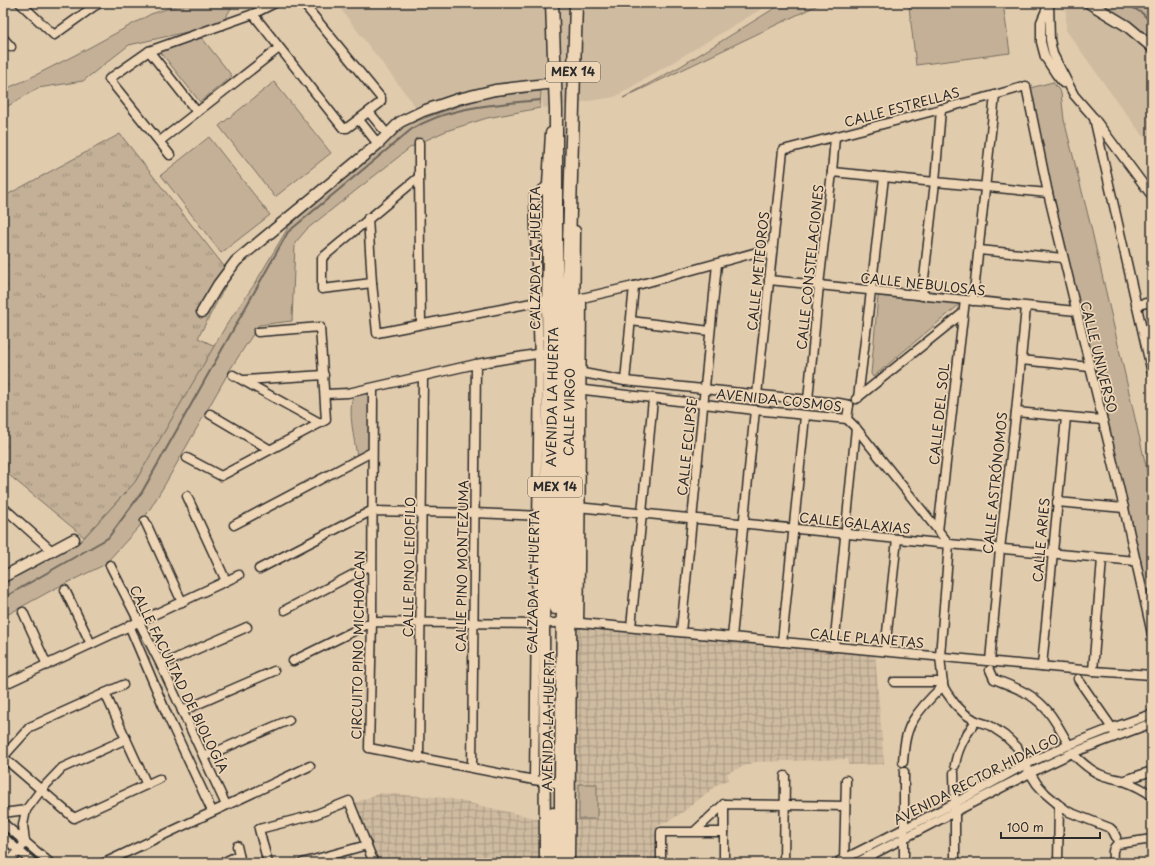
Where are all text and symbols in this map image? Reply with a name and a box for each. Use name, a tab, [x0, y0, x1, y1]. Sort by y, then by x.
road number: MEX 14	[546, 62, 600, 82]
street label: CALLE ESTRELLAS	[842, 82, 962, 131]
street label: CALLE CONSTELACIONES	[791, 183, 828, 351]
street label: CALZADA LA HUERTA	[525, 186, 544, 330]
street label: CALLE METEOROS	[742, 210, 773, 332]
street label: CALLE NEBULOSAS	[860, 267, 986, 300]
street label: CALLE UNIVERSO	[1076, 299, 1123, 415]
street label: AVENIDA LA HUERTA	[541, 327, 562, 467]
street label: CALLE DEL SOL	[924, 362, 953, 466]
street label: CALLE VIRGO	[558, 368, 579, 456]
street label: AVENIDA COSMOS	[716, 383, 843, 416]
street label: CALLE ECLIPSE	[672, 397, 701, 497]
street label: CALLE ASTRÓNOMOS	[978, 411, 1011, 555]
road number: MEX 14	[528, 477, 582, 497]
street label: CALLE PINO MONTEZUMA	[450, 480, 473, 652]
street label: CALLE PINO LEIOFILO	[398, 497, 419, 637]
street label: CALLE ARIES	[1027, 497, 1054, 583]
street label: CALLE GALAXIAS	[798, 507, 912, 538]
street label: CALZADA LA HUERTA	[522, 510, 543, 654]
street label: CIRCUITO PINO MICHOACAN	[346, 550, 369, 740]
street label: CALLE FACULTAD DE BIOLOGÍA	[126, 582, 233, 776]
street label: CALLE PLANETAS	[809, 623, 925, 652]
street label: AVENIDA LA HUERTA	[537, 651, 558, 791]
street label: AVENIDA RECTOR HIDALGO	[890, 728, 1062, 829]
scale bar	[1001, 814, 1100, 840]
text: 100 m	[1007, 818, 1044, 836]

